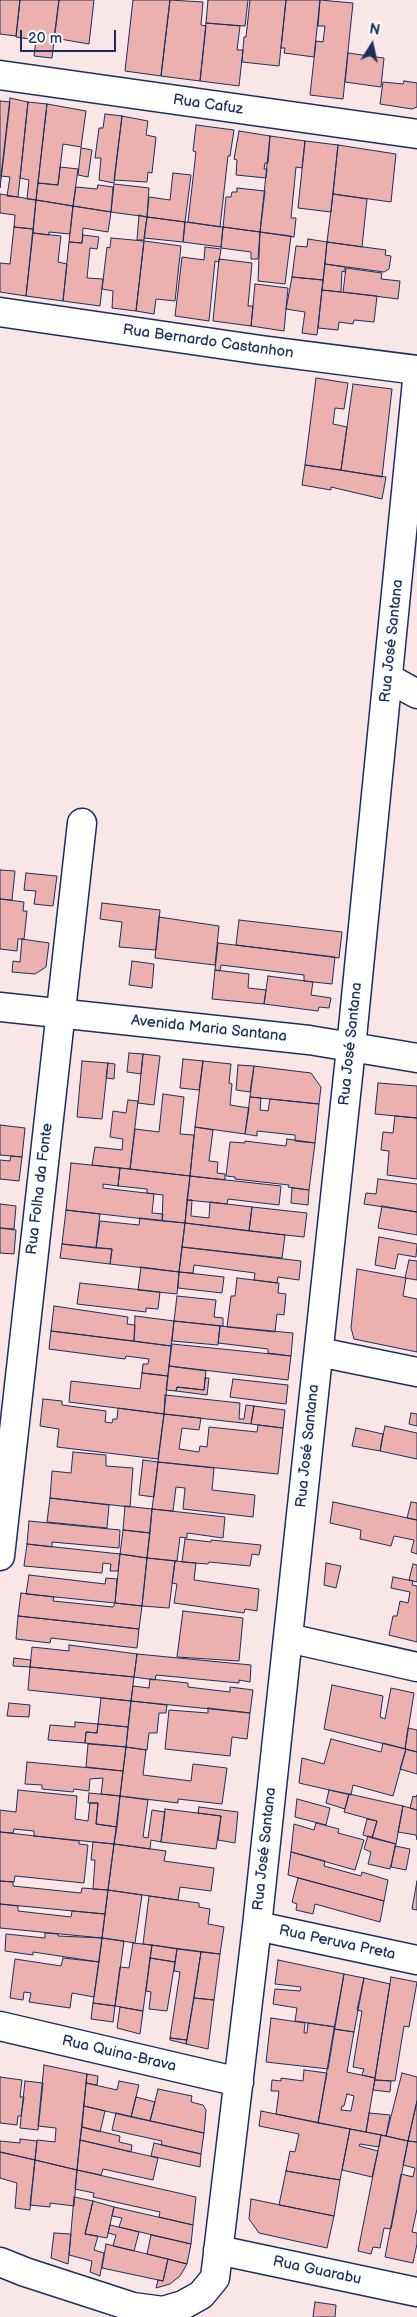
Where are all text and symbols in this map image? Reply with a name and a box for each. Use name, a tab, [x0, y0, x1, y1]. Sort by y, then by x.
scale bar	[22, 20, 119, 52]
north arrow	[347, 20, 397, 70]
text: N	[368, 20, 381, 39]
text: 20 m	[28, 29, 62, 48]
street label: Rua Cafuz	[172, 91, 244, 119]
street label: Rua Bernardo Castanhon	[121, 321, 295, 363]
street label: Rua José Santana	[377, 579, 407, 703]
street label: Rua José Santana	[336, 982, 366, 1106]
street label: Avenida Maria Santana	[130, 1012, 288, 1046]
street label: Rua Folha da Fonte	[23, 1122, 57, 1256]
street label: Rua José Santana	[293, 1384, 323, 1508]
street label: Rua José Santana	[250, 1787, 280, 1911]
street label: Rua Peruva Preta	[277, 1922, 397, 1964]
street label: Rua Quina-Brava	[60, 2032, 178, 2076]
street label: Rua Guarabu	[271, 2253, 363, 2289]

